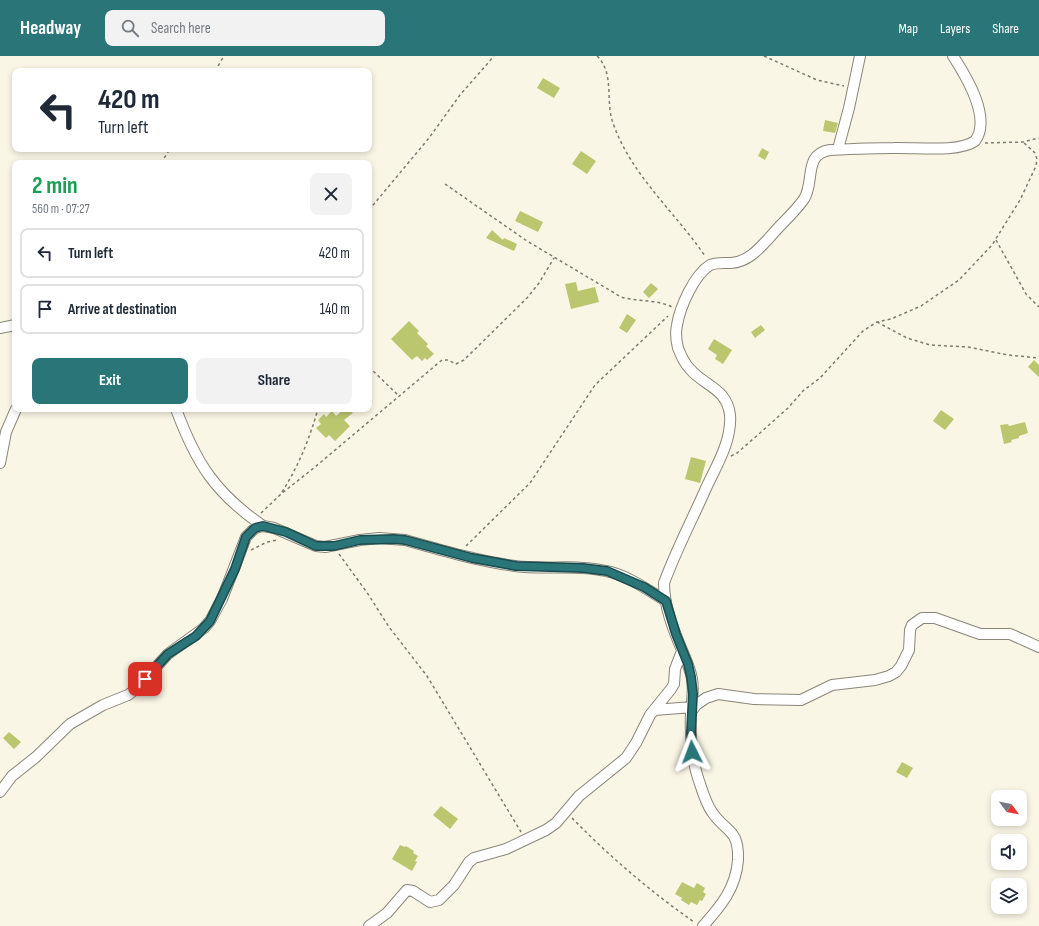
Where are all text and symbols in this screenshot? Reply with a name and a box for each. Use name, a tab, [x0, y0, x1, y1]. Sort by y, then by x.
search box	[105, 10, 385, 46]
text: Headway	[20, 17, 81, 40]
icon: search	[119, 17, 141, 39]
text: Search here	[151, 19, 211, 38]
text: Map	[898, 20, 918, 37]
text: Layers	[940, 20, 970, 37]
text: Share	[992, 20, 1019, 37]
text: 420 m	[98, 83, 160, 116]
icon: left	[32, 84, 84, 136]
text: Turn left	[98, 117, 149, 138]
text: 2 min	[32, 171, 78, 200]
button: close	[310, 173, 352, 215]
text: 560 m · 07:27	[32, 201, 90, 217]
icon: left	[34, 242, 56, 264]
text: Turn left	[68, 244, 113, 263]
text: 420 m	[319, 244, 350, 263]
icon: arrive	[34, 298, 56, 320]
text: Arrive at destination	[68, 300, 177, 319]
text: 140 m	[320, 300, 350, 319]
button: Exit	[32, 358, 188, 404]
button: Share	[196, 358, 352, 404]
pin	[128, 662, 162, 696]
icon: arrive	[134, 668, 156, 690]
position arrow	[671, 731, 713, 773]
north arrow	[991, 790, 1027, 826]
map controls	[991, 790, 1027, 914]
button: sound	[991, 834, 1027, 870]
button: layers	[991, 878, 1027, 914]

